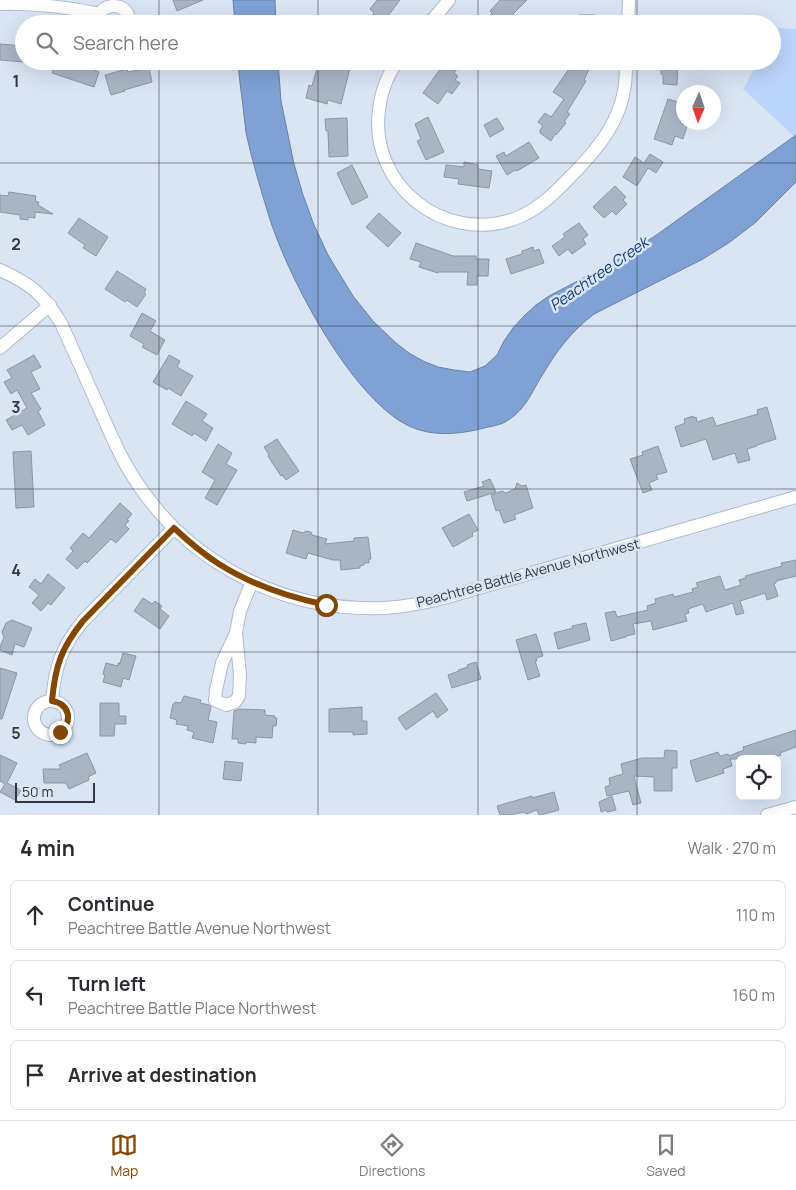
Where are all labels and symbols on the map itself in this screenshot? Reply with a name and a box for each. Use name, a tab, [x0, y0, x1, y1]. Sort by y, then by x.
text: 1	[12, 70, 20, 92]
north arrow	[676, 85, 721, 130]
water label: Peachtree Creek	[545, 230, 654, 315]
text: 2	[11, 233, 21, 255]
text: 3	[11, 396, 21, 418]
street label: Peachtree Battle Avenue Northwest	[414, 533, 642, 611]
text: 4	[11, 559, 21, 581]
route start	[315, 594, 338, 617]
route end	[49, 721, 72, 744]
text: 5	[11, 722, 21, 744]
scale bar	[15, 780, 95, 803]

